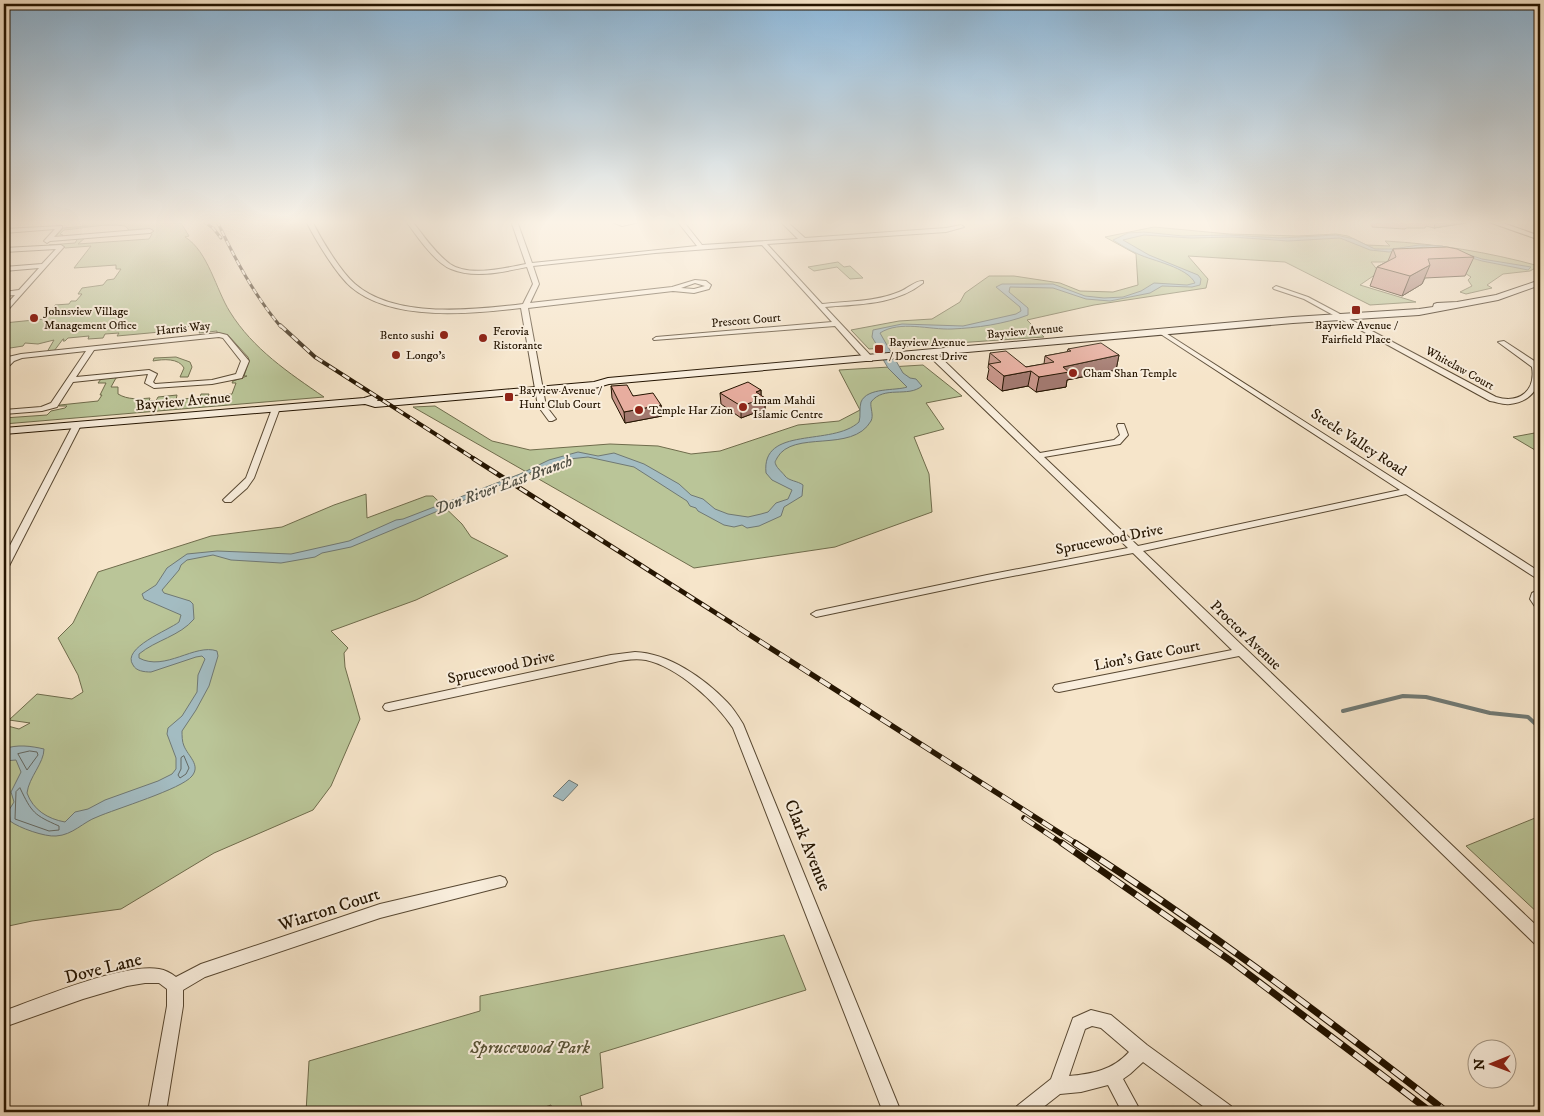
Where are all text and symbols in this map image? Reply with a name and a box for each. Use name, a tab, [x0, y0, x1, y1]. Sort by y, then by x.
place label: Johnsview Village Management Office	[43, 304, 137, 333]
marker: Bayview Avenue / Fairfield Place	[1350, 304, 1362, 316]
street label: Prescott Court	[711, 310, 782, 331]
marker: Johnsview Village Management Office	[28, 312, 40, 324]
street label: Harris Way	[155, 318, 211, 339]
place label: Bayview Avenue / Fairfield Place	[1315, 318, 1399, 347]
street label: Bayview Avenue	[986, 321, 1064, 342]
place label: Ferovia Ristorante	[493, 324, 542, 353]
place label: Bento sushi	[380, 328, 434, 343]
marker: Bento sushi	[438, 329, 450, 341]
marker: Ferovia Ristorante	[477, 332, 489, 344]
place label: Bayview Avenue / Doncrest Drive	[889, 335, 968, 364]
marker: Bayview Avenue / Doncrest Drive	[873, 343, 885, 355]
street label: Whitelaw Court	[1422, 343, 1497, 394]
place label: Longo's	[406, 348, 445, 363]
marker: Longo's	[390, 349, 402, 361]
place label: Cham Shan Temple	[1083, 366, 1177, 381]
marker: Cham Shan Temple	[1067, 367, 1079, 379]
place label: Bayview Avenue / Hunt Club Court	[519, 383, 603, 412]
street label: Bayview Avenue	[135, 388, 232, 415]
marker: Bayview Avenue / Hunt Club Court	[503, 391, 515, 403]
place label: Imam Mahdi Islamic Centre	[753, 393, 823, 422]
marker: Imam Mahdi Islamic Centre	[737, 401, 749, 413]
place label: Temple Har Zion	[649, 403, 734, 418]
marker: Temple Har Zion	[633, 404, 645, 416]
street label: Steele Valley Road	[1307, 404, 1411, 481]
water label: Don River East Branch	[432, 451, 575, 519]
street label: Sprucewood Drive	[1054, 520, 1164, 559]
street label: Proctor Avenue	[1206, 597, 1285, 674]
street label: Lion's Gate Court	[1092, 636, 1202, 675]
street label: Sprucewood Drive	[446, 647, 556, 688]
street label: Clark Avenue	[779, 797, 835, 894]
street label: Wiarton Court	[275, 883, 383, 937]
street label: Dove Lane	[62, 949, 144, 989]
park label: Sprucewood Park	[469, 1037, 591, 1059]
north arrow	[1466, 1038, 1516, 1088]
text: N	[1471, 1058, 1489, 1070]

